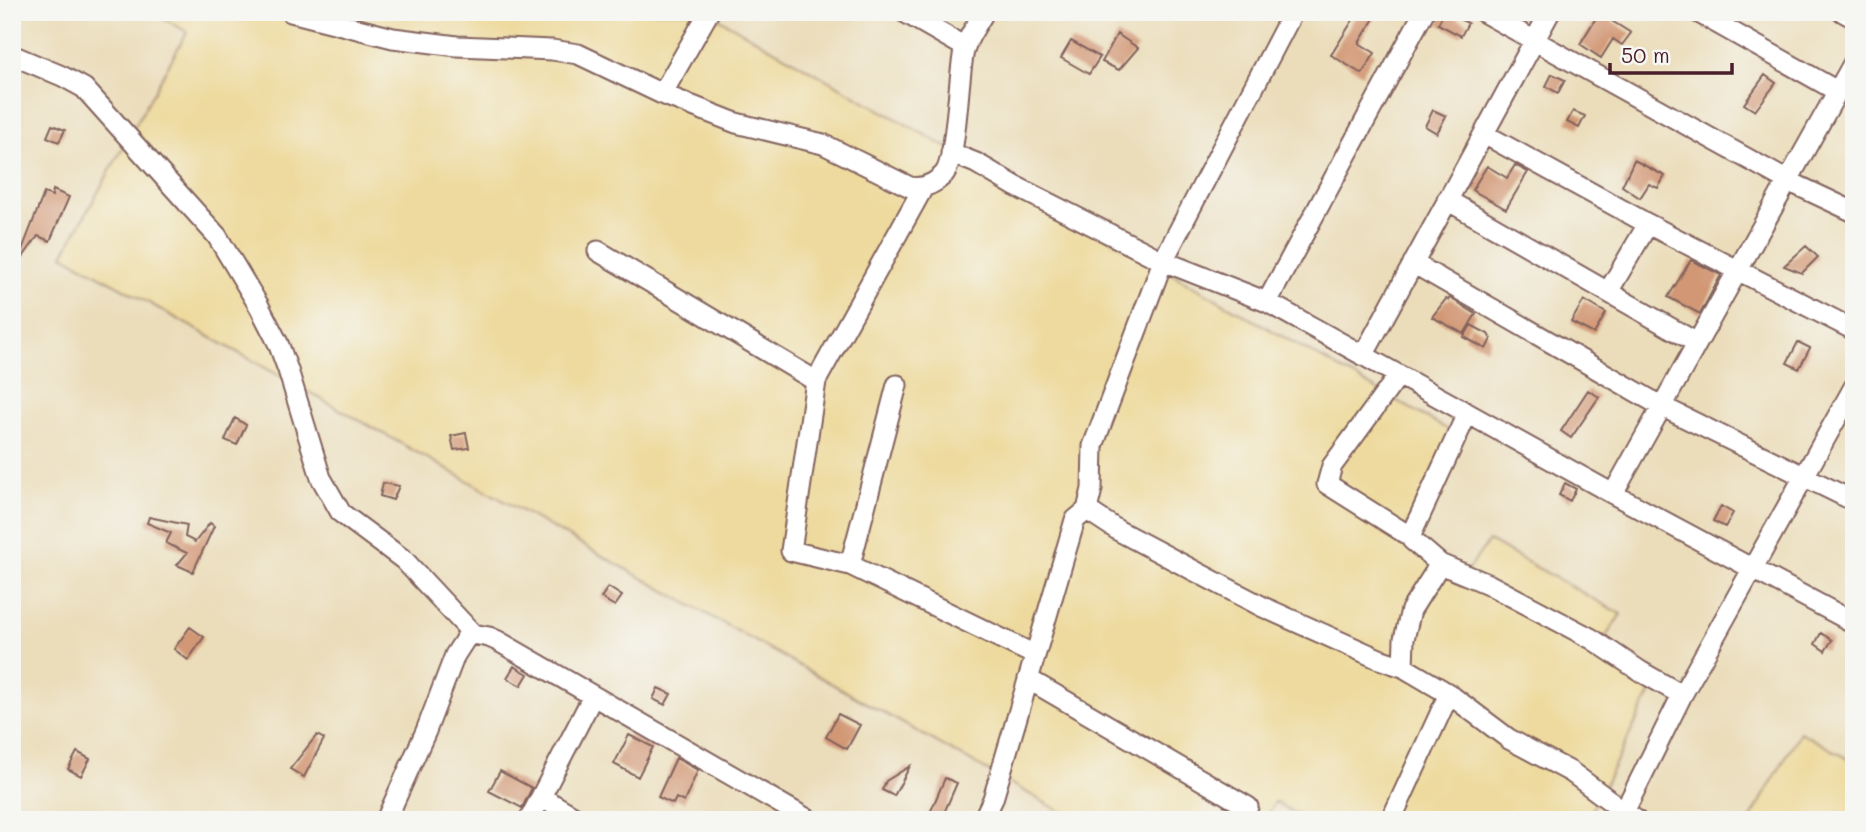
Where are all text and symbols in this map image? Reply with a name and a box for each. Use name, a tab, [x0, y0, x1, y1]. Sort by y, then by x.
scale bar	[1610, 32, 1733, 76]
text: 50 m	[1621, 41, 1670, 68]

